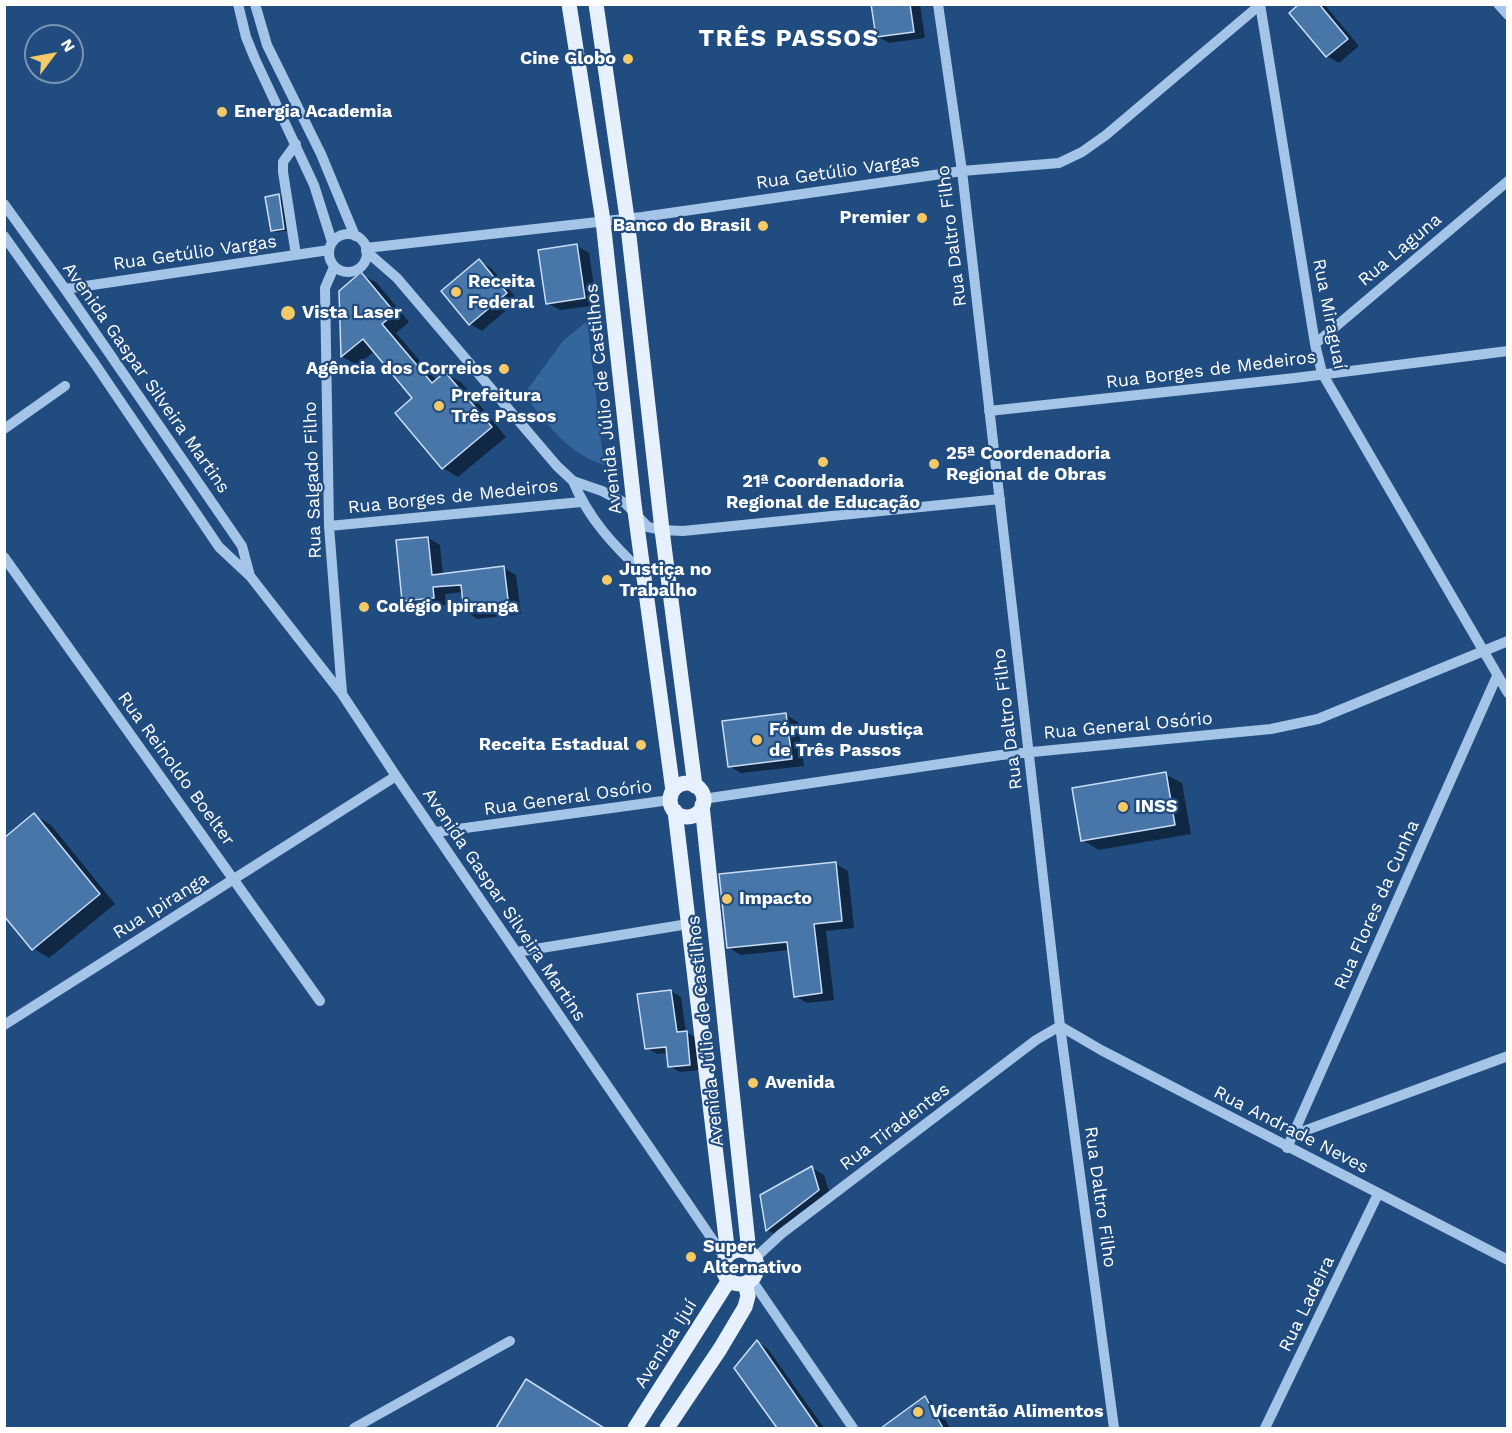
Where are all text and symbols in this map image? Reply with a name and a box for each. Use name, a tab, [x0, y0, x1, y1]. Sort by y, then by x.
north arrow	[24, 24, 84, 84]
district label: TRÊS PASSOS	[699, 25, 879, 53]
text: N	[57, 35, 79, 55]
place label: Cine Globo	[520, 48, 616, 70]
marker: Cine Globo	[621, 52, 635, 66]
place label: Energia Academia	[234, 101, 392, 123]
marker: Energia Academia	[215, 105, 229, 119]
street label: Rua Getúlio Vargas	[755, 150, 921, 194]
street label: Rua Daltro Filho	[933, 164, 971, 308]
place label: Premier	[840, 207, 910, 229]
street label: Rua Laguna	[1354, 209, 1446, 291]
marker: Premier	[915, 211, 929, 225]
place label: Banco do Brasil	[613, 215, 751, 237]
marker: Banco do Brasil	[756, 219, 770, 233]
street label: Rua Getúlio Vargas	[112, 231, 278, 275]
street label: Rua Miraguaí	[1308, 257, 1350, 371]
street label: Avenida Gaspar Silveira Martins	[58, 258, 234, 498]
place label: Receita Federal	[468, 271, 535, 314]
street label: Avenida Júlio de Castilhos	[581, 282, 627, 516]
marker: Receita Federal	[449, 285, 463, 299]
place label: Vista Laser	[302, 302, 402, 324]
marker: Vista Laser	[279, 304, 297, 322]
street label: Rua Borges de Medeiros	[1105, 346, 1317, 394]
place label: Agência dos Correios	[306, 358, 492, 380]
marker: Agência dos Correios	[497, 362, 511, 376]
place label: Prefeitura Três Passos	[451, 385, 556, 428]
marker: Prefeitura Três Passos	[432, 399, 446, 413]
street label: Rua Salgado Filho	[299, 401, 327, 559]
place label: 25ª Coordenadoria Regional de Obras	[946, 443, 1110, 486]
marker: 21ª Coordenadoria Regional de Educação	[816, 455, 830, 469]
marker: 25ª Coordenadoria Regional de Obras	[927, 457, 941, 471]
place label: 21ª Coordenadoria Regional de Educação	[726, 471, 920, 514]
street label: Rua Borges de Medeiros	[347, 475, 559, 519]
place label: Justiça no Trabalho	[619, 559, 712, 602]
marker: Justiça no Trabalho	[600, 573, 614, 587]
place label: Colégio Ipiranga	[376, 596, 519, 618]
marker: Colégio Ipiranga	[357, 600, 371, 614]
street label: Rua Daltro Filho	[989, 647, 1027, 791]
street label: Rua Reinoldo Boelter	[113, 688, 239, 850]
street label: Rua General Osório	[1043, 708, 1213, 744]
place label: Fórum de Justiça de Três Passos	[769, 719, 923, 762]
marker: Fórum de Justiça de Três Passos	[750, 733, 764, 747]
place label: Receita Estadual	[479, 734, 629, 756]
marker: Receita Estadual	[634, 738, 648, 752]
street label: Rua General Osório	[482, 775, 654, 821]
street label: Avenida Gaspar Silveira Martins	[418, 784, 590, 1026]
place label: INSS	[1135, 796, 1177, 818]
marker: INSS	[1116, 800, 1130, 814]
street label: Rua Flores da Cunha	[1330, 817, 1424, 993]
street label: Rua Ipiranga	[109, 868, 213, 944]
place label: Impacto	[739, 888, 812, 910]
marker: Impacto	[720, 892, 734, 906]
street label: Avenida Júlio de Castilhos	[683, 914, 729, 1148]
place label: Avenida	[765, 1072, 835, 1094]
marker: Avenida	[746, 1076, 760, 1090]
street label: Rua Tiradentes	[836, 1079, 954, 1175]
street label: Rua Andrade Neves	[1210, 1082, 1372, 1178]
street label: Rua Daltro Filho	[1079, 1125, 1121, 1269]
place label: Super Alternativo	[703, 1236, 802, 1278]
marker: Super Alternativo	[684, 1250, 698, 1264]
street label: Rua Ladeira	[1275, 1253, 1339, 1355]
street label: Avenida Ijuí	[630, 1296, 702, 1392]
place label: Vicentão Alimentos	[930, 1401, 1104, 1423]
marker: Vicentão Alimentos	[911, 1405, 925, 1419]

